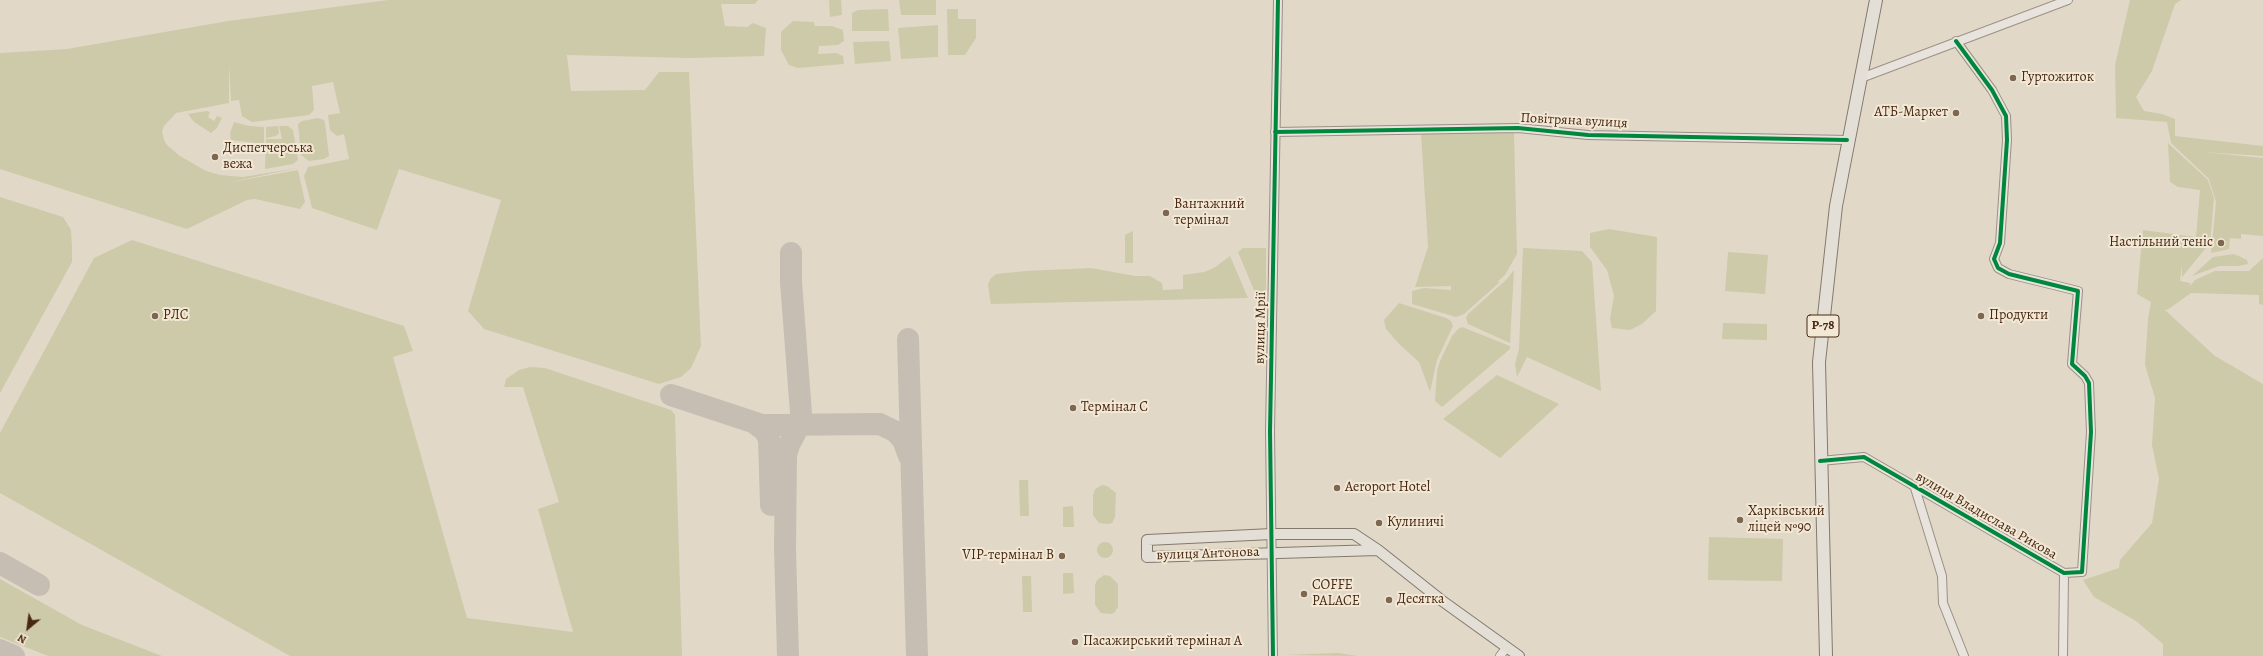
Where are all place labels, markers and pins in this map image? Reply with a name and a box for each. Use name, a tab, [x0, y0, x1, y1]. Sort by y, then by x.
place label: Гуртожиток	[2021, 70, 2094, 86]
marker: Гуртожиток	[2008, 73, 2018, 83]
place label: АТБ-Маркет	[1874, 105, 1948, 121]
marker: АТБ-Маркет	[1951, 108, 1961, 118]
place label: Диспетчерська вежа	[223, 141, 313, 174]
marker: Диспетчерська вежа	[210, 152, 220, 162]
place label: Вантажний термінал	[1174, 197, 1245, 230]
marker: Вантажний термінал	[1161, 208, 1171, 218]
place label: Настільний теніс	[2109, 235, 2213, 251]
marker: Настільний теніс	[2216, 238, 2226, 248]
place label: РЛС	[163, 308, 189, 324]
place label: Продукти	[1989, 308, 2048, 324]
marker: РЛС	[150, 311, 160, 321]
marker: Продукти	[1976, 311, 1986, 321]
place label: Термінал C	[1081, 400, 1148, 416]
marker: Термінал C	[1068, 403, 1078, 413]
place label: Aeroport Hotel	[1345, 480, 1430, 496]
marker: Aeroport Hotel	[1332, 483, 1342, 493]
place label: Харківський ліцей №90	[1748, 504, 1825, 536]
place label: Кулиничі	[1387, 515, 1444, 531]
marker: Харківський ліцей №90	[1735, 515, 1745, 525]
marker: Кулиничі	[1374, 518, 1384, 528]
place label: VIP-термінал B	[962, 548, 1054, 564]
marker: VIP-термінал B	[1057, 551, 1067, 561]
place label: COFFE PALACE	[1312, 578, 1360, 610]
marker: COFFE PALACE	[1299, 589, 1309, 599]
place label: Десятка	[1397, 592, 1445, 608]
marker: Десятка	[1384, 595, 1394, 605]
place label: Пасажирський термінал A	[1083, 634, 1242, 650]
marker: Пасажирський термінал A	[1070, 637, 1080, 647]

